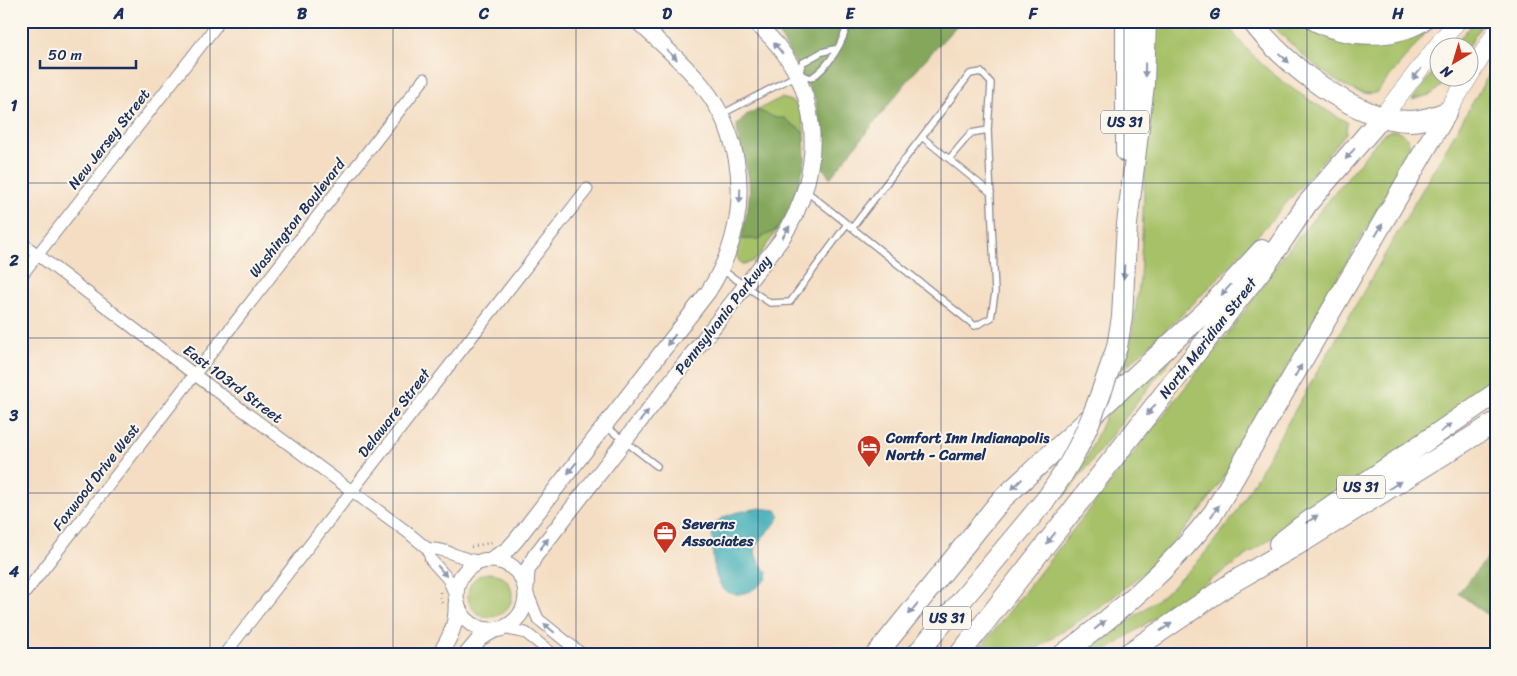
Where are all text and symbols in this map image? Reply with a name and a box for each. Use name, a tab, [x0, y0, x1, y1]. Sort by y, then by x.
text: A	[113, 0, 124, 28]
text: B	[297, 0, 308, 28]
text: C	[478, 0, 490, 28]
text: D	[662, 0, 672, 28]
text: E	[846, 0, 856, 28]
text: F	[1028, 0, 1039, 28]
text: G	[1209, 0, 1221, 28]
text: H	[1391, 0, 1404, 28]
scale bar	[40, 38, 136, 70]
north arrow	[1430, 38, 1480, 88]
text: 50 m	[48, 42, 83, 68]
one-way arrow	[773, 42, 784, 55]
one-way arrow	[666, 49, 679, 60]
one-way arrow	[1278, 52, 1290, 64]
text: N	[1435, 59, 1459, 85]
one-way arrow	[1140, 62, 1148, 78]
one-way arrow	[1411, 67, 1422, 80]
street label: New Jersey Street	[61, 82, 157, 195]
text: 1	[11, 91, 18, 120]
road number: US 31	[1101, 110, 1149, 134]
one-way arrow	[1345, 147, 1356, 160]
street label: Washington Boulevard	[242, 152, 353, 283]
one-way arrow	[736, 189, 744, 205]
one-way arrow	[1375, 223, 1383, 238]
one-way arrow	[781, 225, 791, 238]
text: 2	[8, 246, 19, 275]
street label: Pennsylvania Parkway	[668, 249, 778, 380]
one-way arrow	[1120, 264, 1128, 280]
street label: North Meridian Street	[1152, 271, 1264, 404]
one-way arrow	[1220, 283, 1231, 296]
one-way arrow	[666, 333, 677, 346]
street label: East 103rd Street	[177, 338, 289, 431]
street label: Delaware Street	[351, 362, 438, 463]
one-way arrow	[1293, 365, 1302, 378]
text: 3	[9, 401, 19, 430]
one-way arrow	[1146, 403, 1157, 416]
one-way arrow	[639, 410, 650, 423]
street label: Foxwood Drive West	[46, 417, 147, 536]
one-way arrow	[1440, 423, 1453, 433]
place label: Comfort Inn Indianapolis North - Carmel	[885, 425, 1050, 468]
hotel icon: Comfort Inn Indianapolis North - Carmel	[856, 434, 882, 468]
one-way arrow	[567, 461, 577, 475]
road number: US 31	[1337, 476, 1385, 498]
one-way arrow	[1011, 478, 1023, 490]
one-way arrow	[1388, 480, 1401, 490]
one-way arrow	[1210, 504, 1220, 518]
place label: Severns Associates	[681, 511, 755, 554]
one-way arrow	[1305, 514, 1319, 524]
office icon: Severns Associates	[652, 520, 678, 554]
one-way arrow	[1045, 531, 1056, 544]
one-way arrow	[539, 538, 550, 551]
text: 4	[8, 557, 19, 586]
one-way arrow	[436, 565, 447, 578]
one-way arrow	[908, 602, 919, 615]
road number: US 31	[923, 606, 971, 630]
one-way arrow	[1093, 619, 1106, 630]
one-way arrow	[1160, 622, 1173, 632]
one-way arrow	[542, 623, 555, 634]

